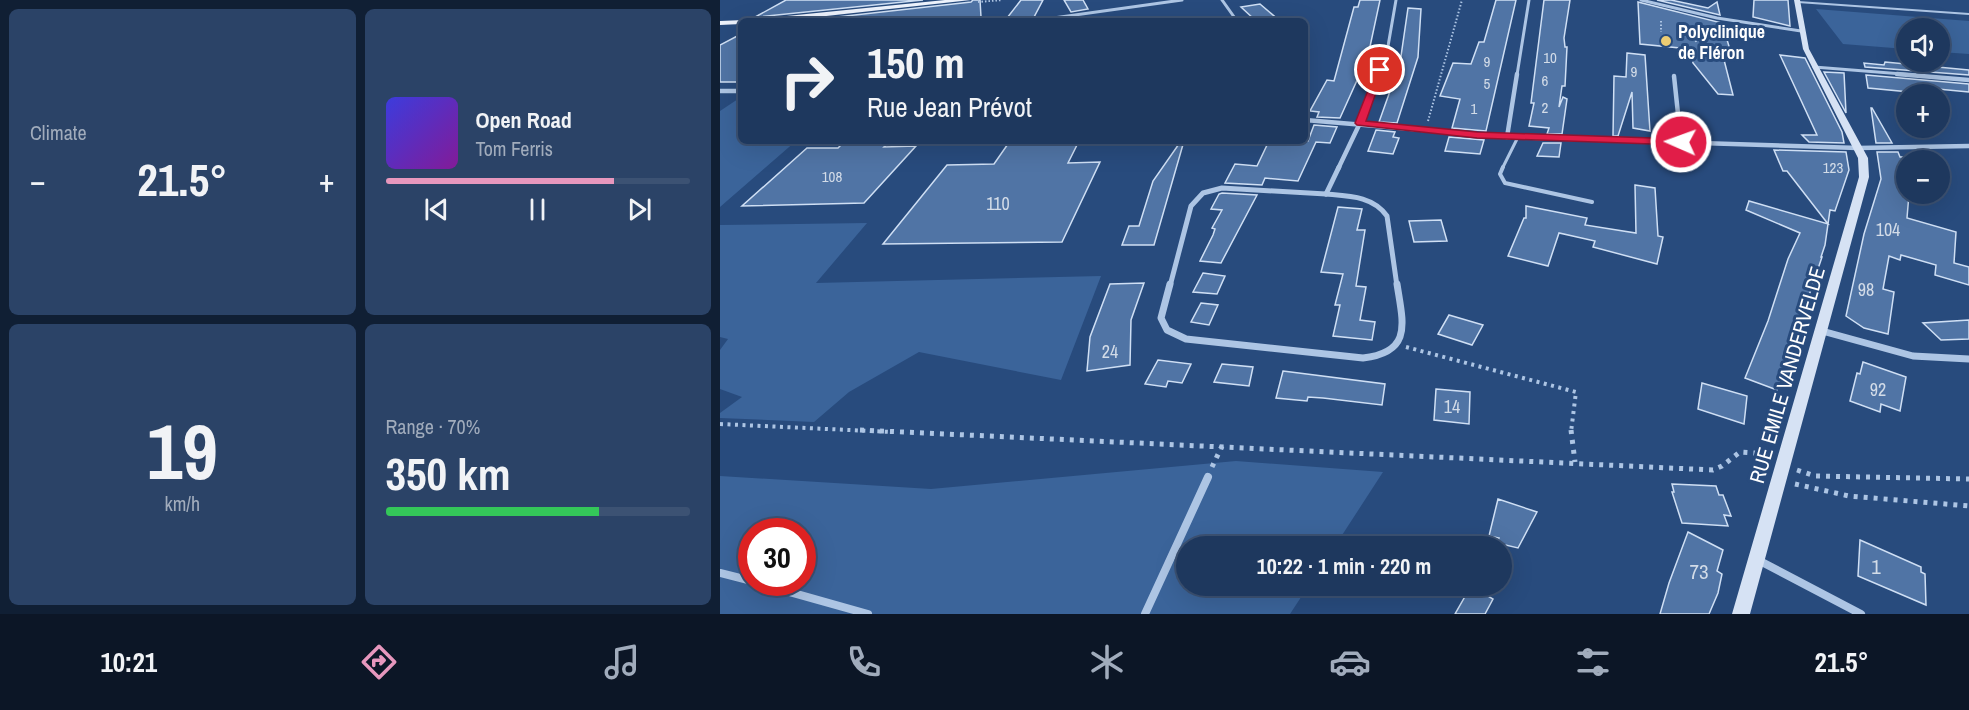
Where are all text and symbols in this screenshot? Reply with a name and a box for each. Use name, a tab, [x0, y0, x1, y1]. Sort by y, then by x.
map controls	[1896, 18, 1950, 204]
button: sound	[1896, 18, 1950, 72]
place label: Polyclinique de Fléron	[1678, 19, 1765, 65]
marker: Polyclinique de Fléron	[1659, 34, 1673, 48]
text: 150 m	[867, 35, 965, 91]
icon: right	[768, 42, 846, 120]
pin	[1354, 44, 1405, 95]
house number: 10	[1543, 47, 1557, 68]
house number: 9	[1484, 51, 1491, 72]
icon: arrive	[1363, 53, 1396, 86]
house number: 9	[1631, 61, 1638, 82]
house number: 6	[1542, 70, 1549, 91]
house number: 5	[1484, 73, 1491, 94]
button: +	[1896, 84, 1950, 138]
text: Rue Jean Prévot	[867, 89, 1032, 125]
house number: 2	[1542, 97, 1549, 118]
house number: 1	[1471, 98, 1478, 119]
text: Open Road	[476, 105, 572, 135]
position arrow	[1649, 110, 1713, 174]
text: Climate	[30, 119, 87, 146]
text: Tom Ferris	[476, 135, 553, 162]
text: 21.5°	[137, 149, 227, 210]
button: −	[1896, 150, 1950, 204]
house number: 123	[1823, 157, 1843, 178]
text: −	[30, 158, 46, 202]
text: +	[319, 158, 334, 202]
house number: 108	[822, 166, 842, 187]
house number: 110	[986, 191, 1010, 216]
icon: previous	[420, 193, 453, 226]
icon: pause	[521, 193, 554, 226]
icon: next	[623, 193, 656, 226]
house number: 104	[1876, 217, 1900, 242]
street label: RUE EMILE VANDERVELDE	[1742, 263, 1832, 487]
house number: 98	[1858, 277, 1874, 302]
house number: 24	[1102, 339, 1118, 364]
house number: 92	[1870, 377, 1886, 402]
house number: 14	[1444, 394, 1460, 419]
text: 19	[147, 398, 218, 503]
text: Range · 70%	[386, 413, 480, 440]
text: 350 km	[386, 443, 511, 504]
text: km/h	[164, 490, 200, 517]
speed limit sign: 30	[738, 518, 816, 596]
text: 10:22 · 1 min · 220 m	[1257, 551, 1431, 581]
house number: 1	[1871, 552, 1881, 581]
house number: 73	[1689, 557, 1709, 586]
icon: directions	[358, 641, 400, 683]
icon: music	[601, 641, 643, 683]
icon: phone	[843, 641, 885, 683]
icon: climate	[1086, 641, 1128, 683]
icon: car	[1329, 641, 1371, 683]
icon: filters	[1572, 641, 1614, 683]
text: 10:21	[100, 644, 157, 680]
text: 21.5°	[1815, 644, 1869, 680]

